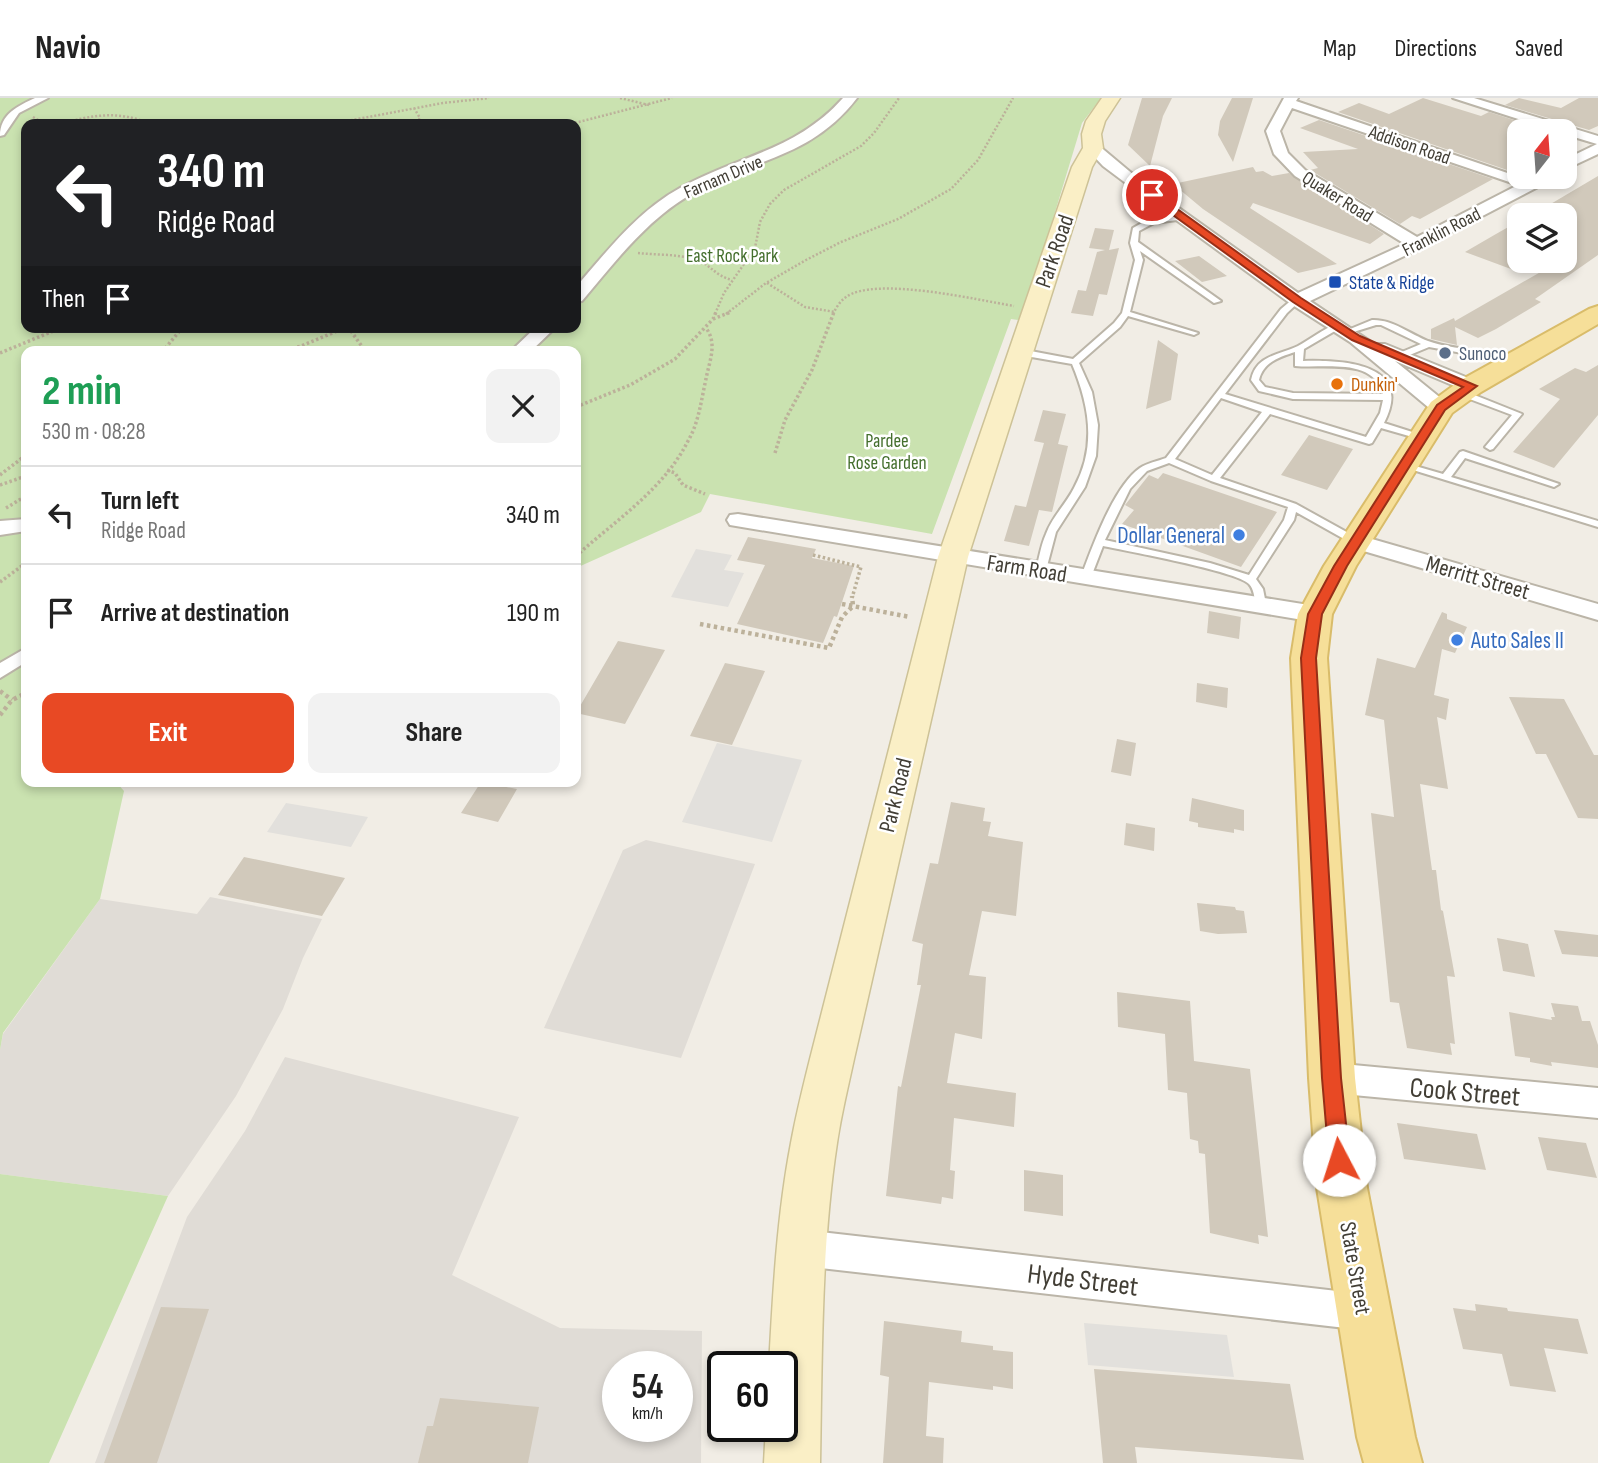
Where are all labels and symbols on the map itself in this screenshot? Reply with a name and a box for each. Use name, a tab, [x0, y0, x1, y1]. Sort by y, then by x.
north arrow	[1507, 119, 1577, 189]
street label: Addison Road	[1365, 120, 1453, 170]
street label: Farnam Drive	[681, 150, 766, 204]
pin	[1122, 165, 1182, 225]
street label: Quaker Road	[1297, 166, 1377, 228]
street label: Franklin Road	[1398, 203, 1485, 262]
street label: Park Road	[1029, 211, 1080, 292]
park label: East Rock Park	[686, 245, 779, 268]
place label: State & Ridge	[1349, 272, 1434, 295]
marker: State & Ridge	[1327, 274, 1343, 290]
place label: Sunoco	[1459, 343, 1507, 366]
marker: Sunoco	[1437, 345, 1453, 361]
place label: Dunkin'	[1351, 374, 1398, 397]
marker: Dunkin'	[1329, 376, 1345, 392]
park label: Pardee Rose Garden	[847, 430, 927, 475]
place label: Dollar General	[1117, 522, 1225, 550]
marker: Dollar General	[1231, 527, 1247, 543]
street label: Farm Road	[985, 549, 1069, 589]
street label: Merritt Street	[1423, 550, 1533, 606]
place label: Auto Sales II	[1470, 627, 1564, 655]
marker: Auto Sales II	[1449, 632, 1465, 648]
street label: Park Road	[873, 755, 919, 835]
street label: Cook Street	[1408, 1071, 1521, 1114]
position arrow	[1302, 1123, 1376, 1197]
street label: State Street	[1333, 1220, 1377, 1317]
street label: Hyde Street	[1026, 1257, 1140, 1304]
speed limit sign: 60	[707, 1351, 798, 1442]

